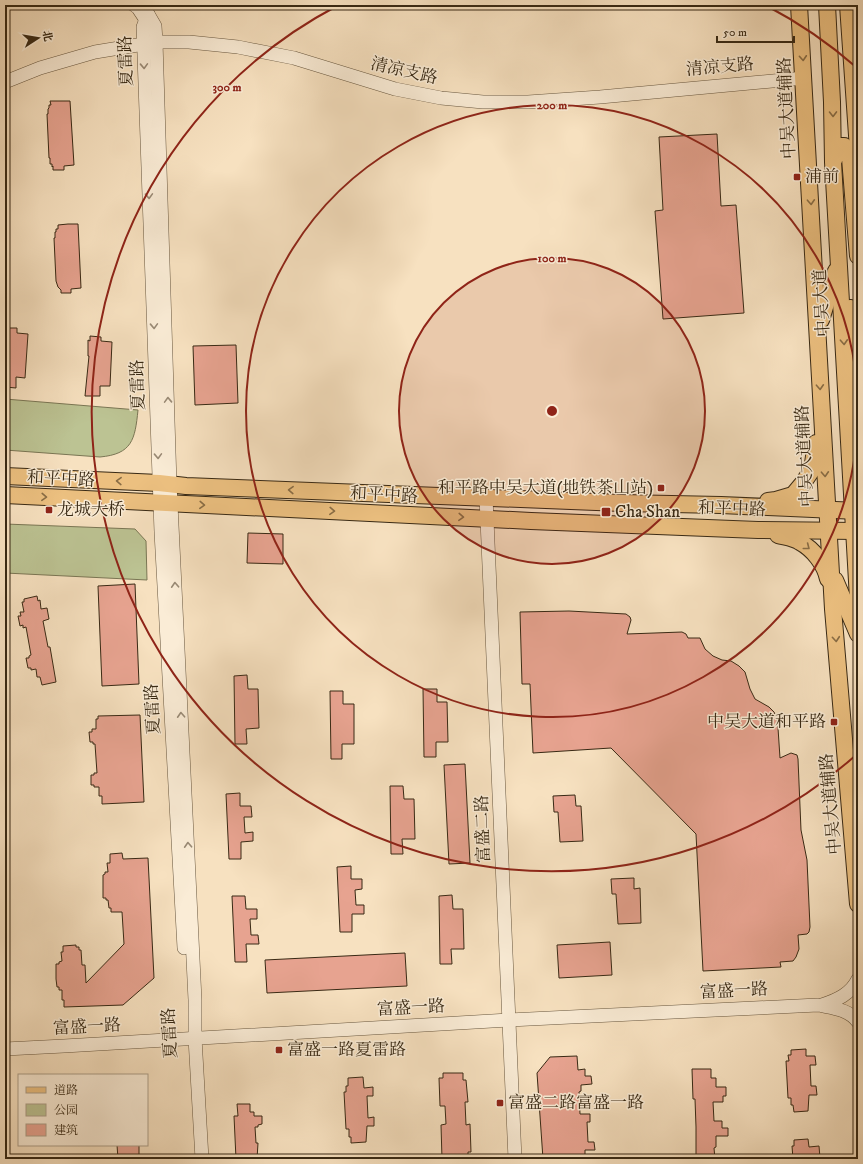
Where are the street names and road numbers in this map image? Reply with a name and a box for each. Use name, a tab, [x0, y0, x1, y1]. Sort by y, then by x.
street label: 夏雷路	[114, 35, 138, 87]
street label: 清凉支路	[368, 53, 440, 89]
street label: 清凉支路	[685, 53, 755, 81]
street label: 中吴大道辅路	[773, 56, 801, 160]
street label: 中吴大道	[809, 268, 835, 338]
street label: 夏雷路	[126, 359, 150, 411]
street label: 中吴大道辅路	[791, 404, 819, 508]
street label: 和平中路	[26, 466, 96, 492]
street label: 和平中路	[349, 482, 419, 508]
street label: 和平中路	[698, 497, 766, 521]
street label: 夏雷路	[141, 683, 165, 735]
street label: 中吴大道辅路	[816, 752, 846, 856]
street label: 富盛二路	[471, 795, 495, 863]
street label: 富盛一路	[699, 978, 769, 1004]
street label: 富盛一路	[376, 995, 446, 1021]
street label: 夏雷路	[158, 1007, 182, 1059]
street label: 富盛一路	[52, 1014, 122, 1040]

